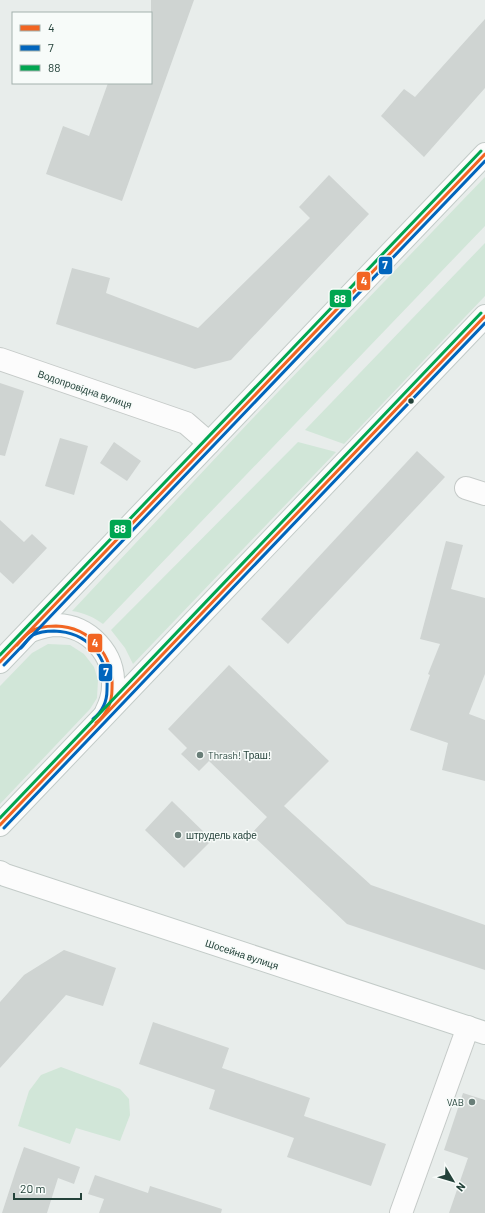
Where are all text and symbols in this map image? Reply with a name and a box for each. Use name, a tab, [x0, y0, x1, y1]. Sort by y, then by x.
legend	[12, 12, 152, 84]
text: 4	[48, 20, 55, 34]
text: 7	[48, 40, 54, 54]
text: 88	[48, 60, 61, 74]
line badge: 7	[378, 256, 393, 275]
text: 7	[382, 258, 388, 271]
line badge: 4	[356, 271, 371, 291]
text: 4	[361, 274, 368, 287]
line badge: 88	[329, 289, 352, 308]
text: 88	[334, 292, 346, 305]
street label: Водопровідна вулиця	[36, 367, 134, 411]
unlabelled marker	[406, 396, 416, 406]
line badge: 88	[109, 519, 132, 539]
text: 88	[114, 522, 126, 535]
line badge: 4	[87, 633, 103, 653]
text: 4	[92, 636, 99, 649]
line badge: 7	[98, 663, 113, 682]
text: 7	[103, 665, 109, 678]
place label: Thrash! Траш!	[208, 749, 271, 761]
marker: Thrash! Траш!	[195, 750, 205, 760]
place label: штрудель кафе	[186, 829, 257, 841]
marker: штрудель кафе	[173, 830, 183, 840]
street label: Шосейна вулиця	[204, 936, 280, 972]
place label: VAB	[447, 1096, 464, 1108]
marker: VAB	[467, 1097, 477, 1107]
north arrow	[433, 1161, 473, 1201]
scale bar	[14, 1175, 81, 1201]
text: 20 m	[20, 1181, 46, 1195]
text: N	[454, 1181, 469, 1194]

